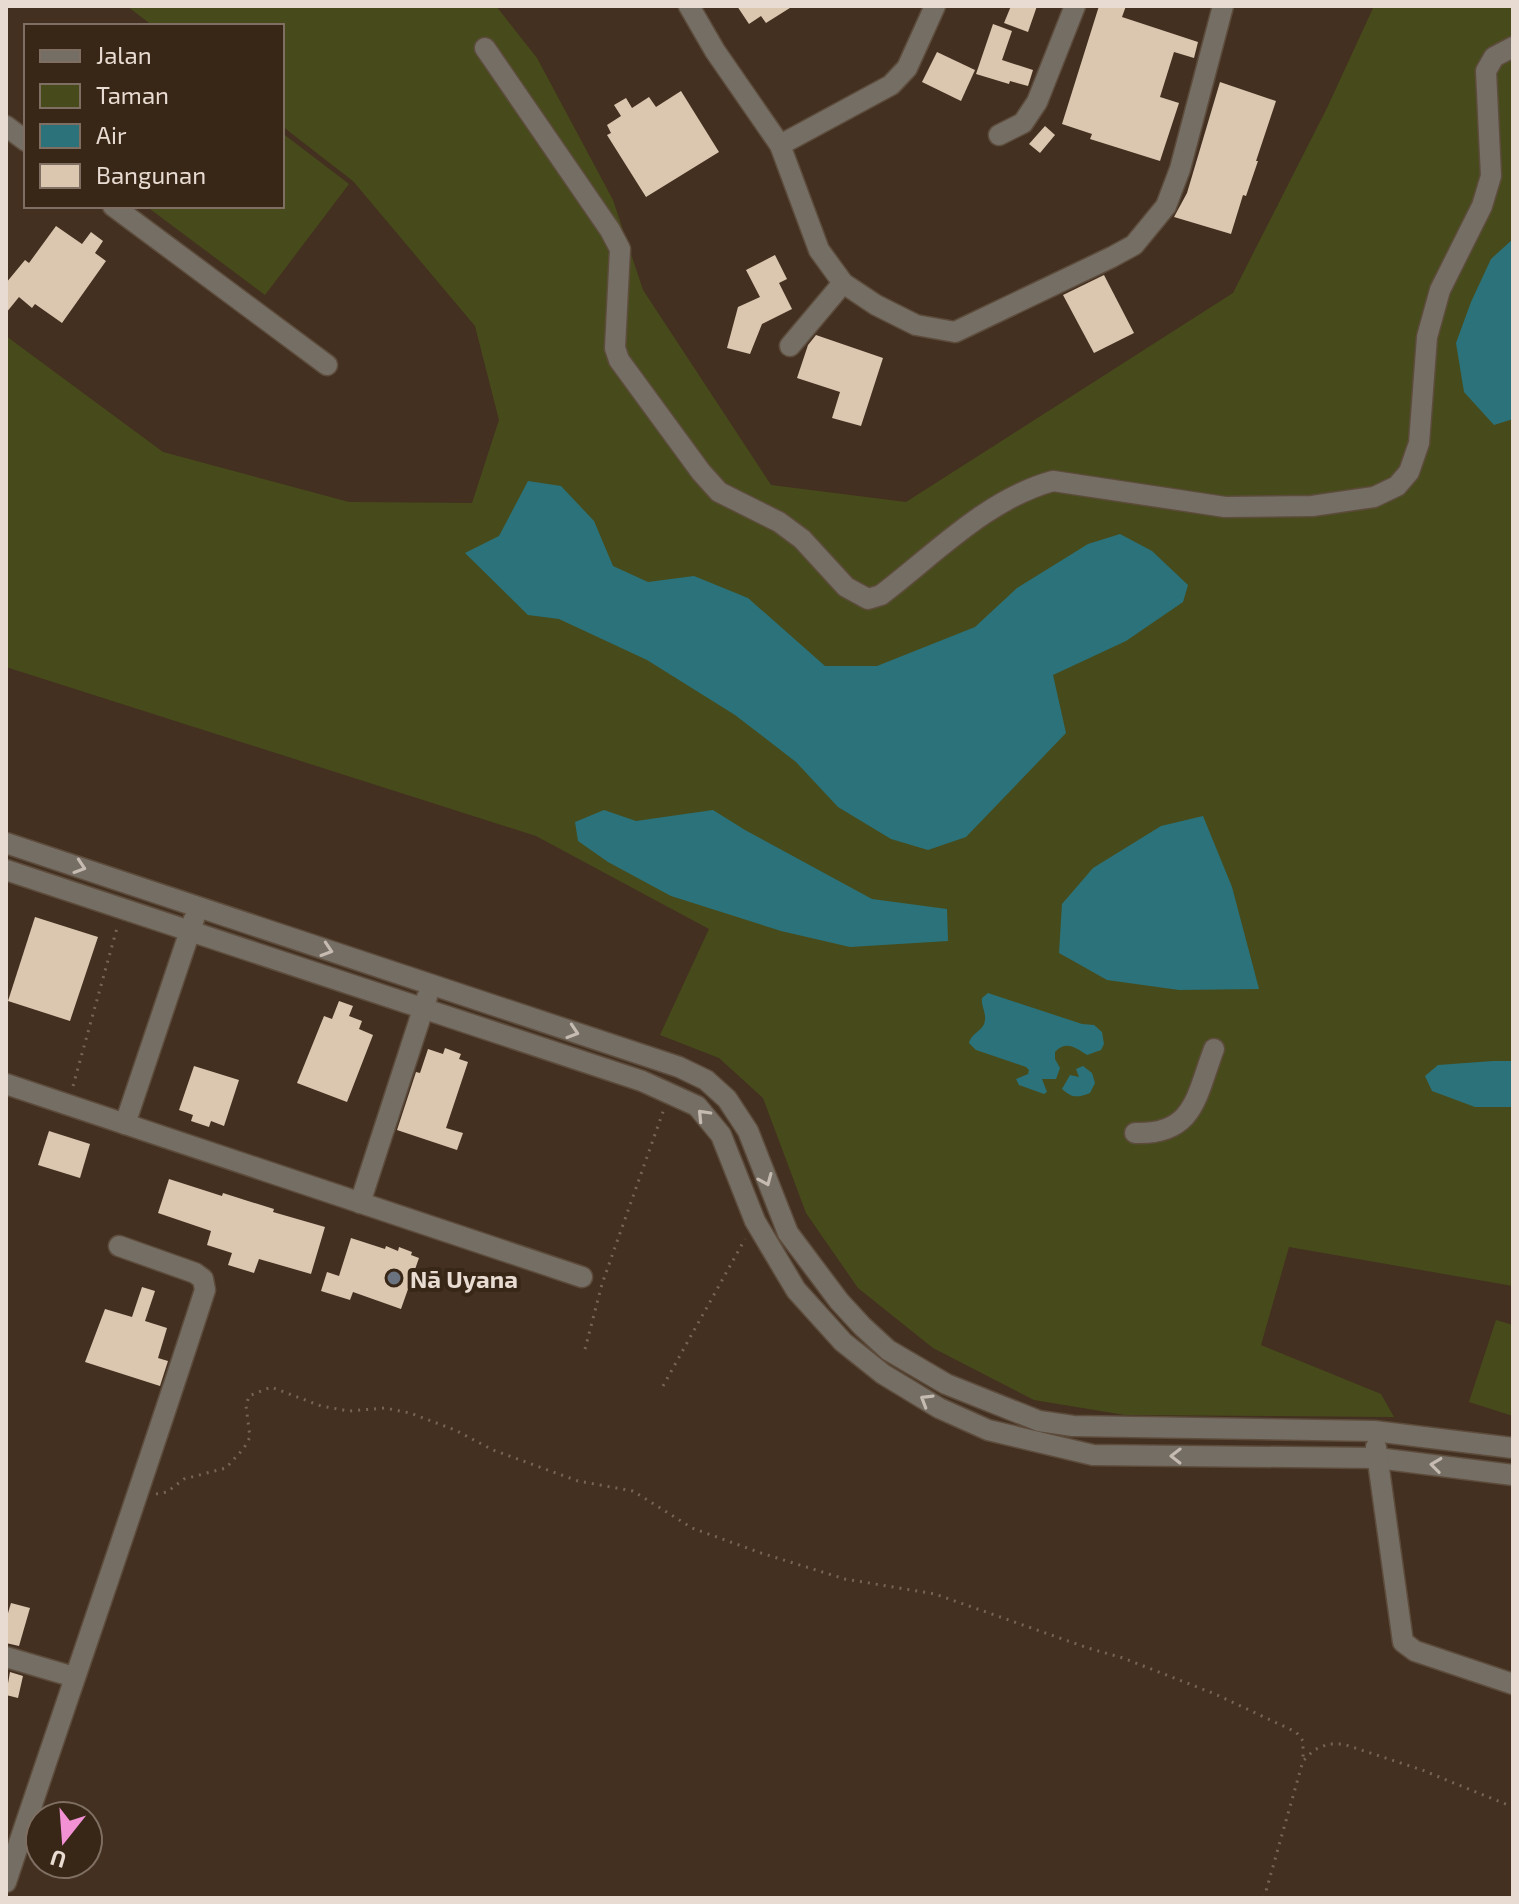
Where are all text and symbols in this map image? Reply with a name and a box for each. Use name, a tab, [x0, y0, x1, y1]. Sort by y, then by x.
legend	[24, 24, 284, 208]
text: Jalan	[96, 40, 152, 69]
text: Taman	[96, 80, 169, 109]
text: Air	[96, 120, 127, 149]
text: Bangunan	[96, 160, 206, 189]
one-way arrow	[72, 858, 86, 874]
one-way arrow	[319, 940, 333, 956]
one-way arrow	[566, 1022, 580, 1038]
one-way arrow	[697, 1110, 712, 1124]
one-way arrow	[756, 1172, 772, 1186]
place label: Nā Uyana	[410, 1264, 518, 1293]
marker: Nā Uyana	[385, 1269, 403, 1287]
one-way arrow	[920, 1394, 935, 1410]
one-way arrow	[1169, 1447, 1182, 1464]
one-way arrow	[1429, 1457, 1443, 1474]
north arrow	[24, 1800, 104, 1880]
text: U	[47, 1845, 69, 1875]

